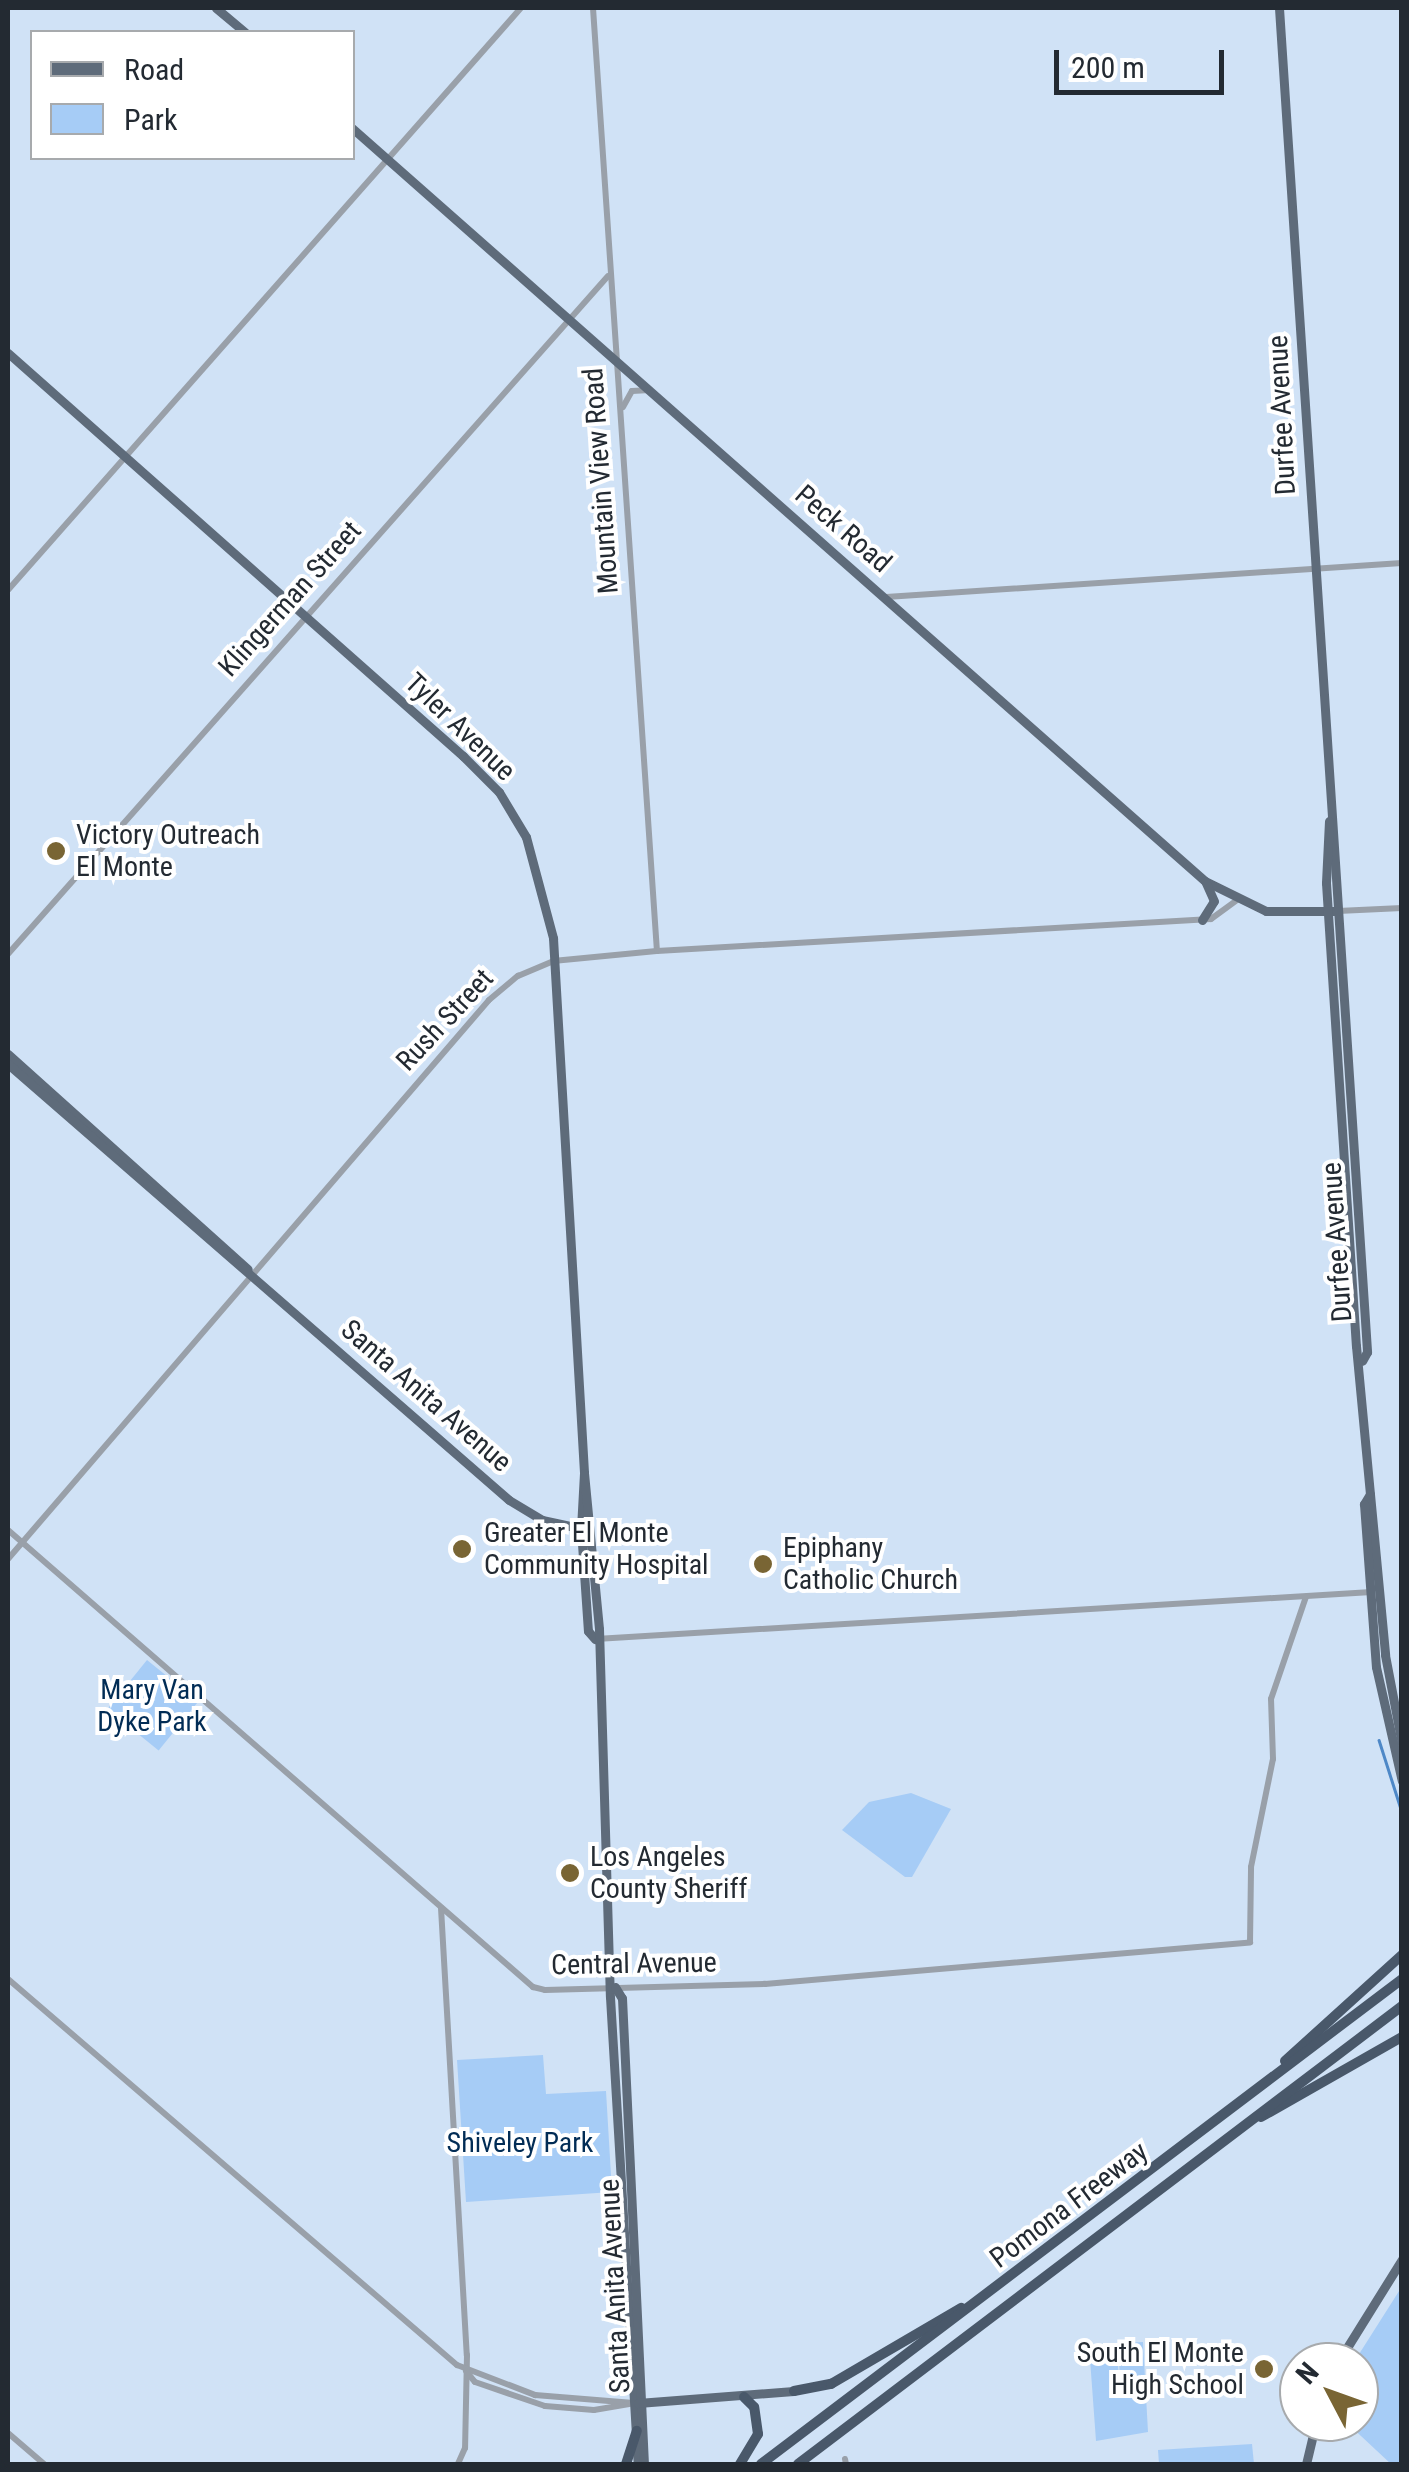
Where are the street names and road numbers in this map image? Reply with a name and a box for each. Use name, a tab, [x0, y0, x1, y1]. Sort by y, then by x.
street label: Durfee Avenue	[1261, 334, 1303, 496]
street label: Mountain View Road	[576, 367, 626, 595]
street label: Peck Road	[788, 478, 898, 580]
street label: Klingerman Street	[212, 514, 368, 684]
street label: Tyler Avenue	[398, 666, 522, 788]
street label: Rush Street	[390, 962, 500, 1078]
street label: Durfee Avenue	[1315, 1161, 1359, 1323]
street label: Santa Anita Avenue	[334, 1313, 518, 1479]
street label: Central Avenue	[551, 1946, 717, 1982]
street label: Pomona Freeway	[984, 2135, 1154, 2275]
street label: Santa Anita Avenue	[593, 2178, 637, 2394]

